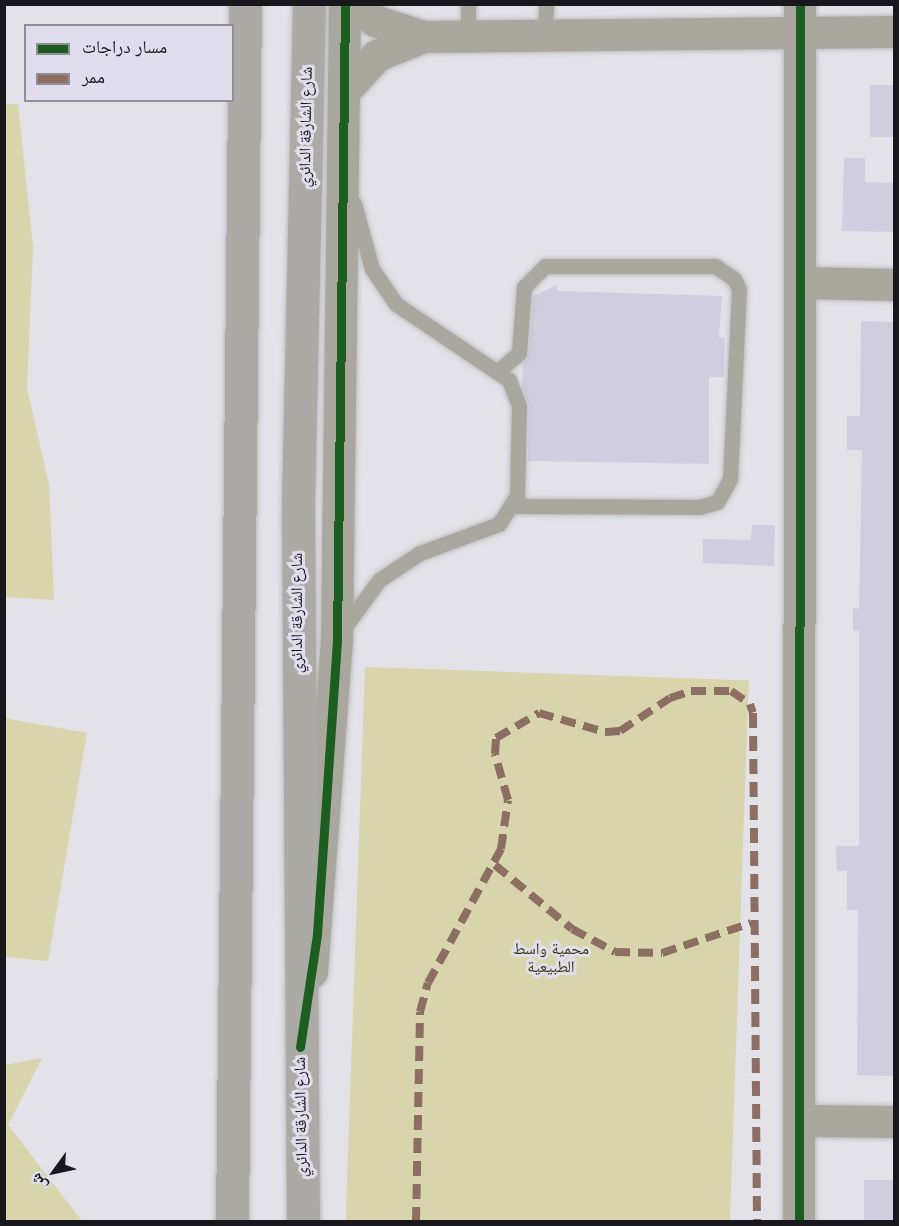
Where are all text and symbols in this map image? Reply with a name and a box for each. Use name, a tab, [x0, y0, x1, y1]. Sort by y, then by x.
legend	[24, 24, 234, 102]
text: مسار دراجات	[82, 37, 167, 57]
text: ممر	[82, 67, 105, 87]
street label: شارع الشارقة الدائري	[295, 67, 317, 187]
street label: شارع الشارقة الدائري	[287, 553, 307, 673]
park label: محمية واسط الطبيعية	[513, 939, 589, 977]
street label: شارع الشارقة الدائري	[290, 1057, 312, 1177]
north arrow	[24, 1142, 84, 1202]
text: ش	[27, 1170, 50, 1194]

